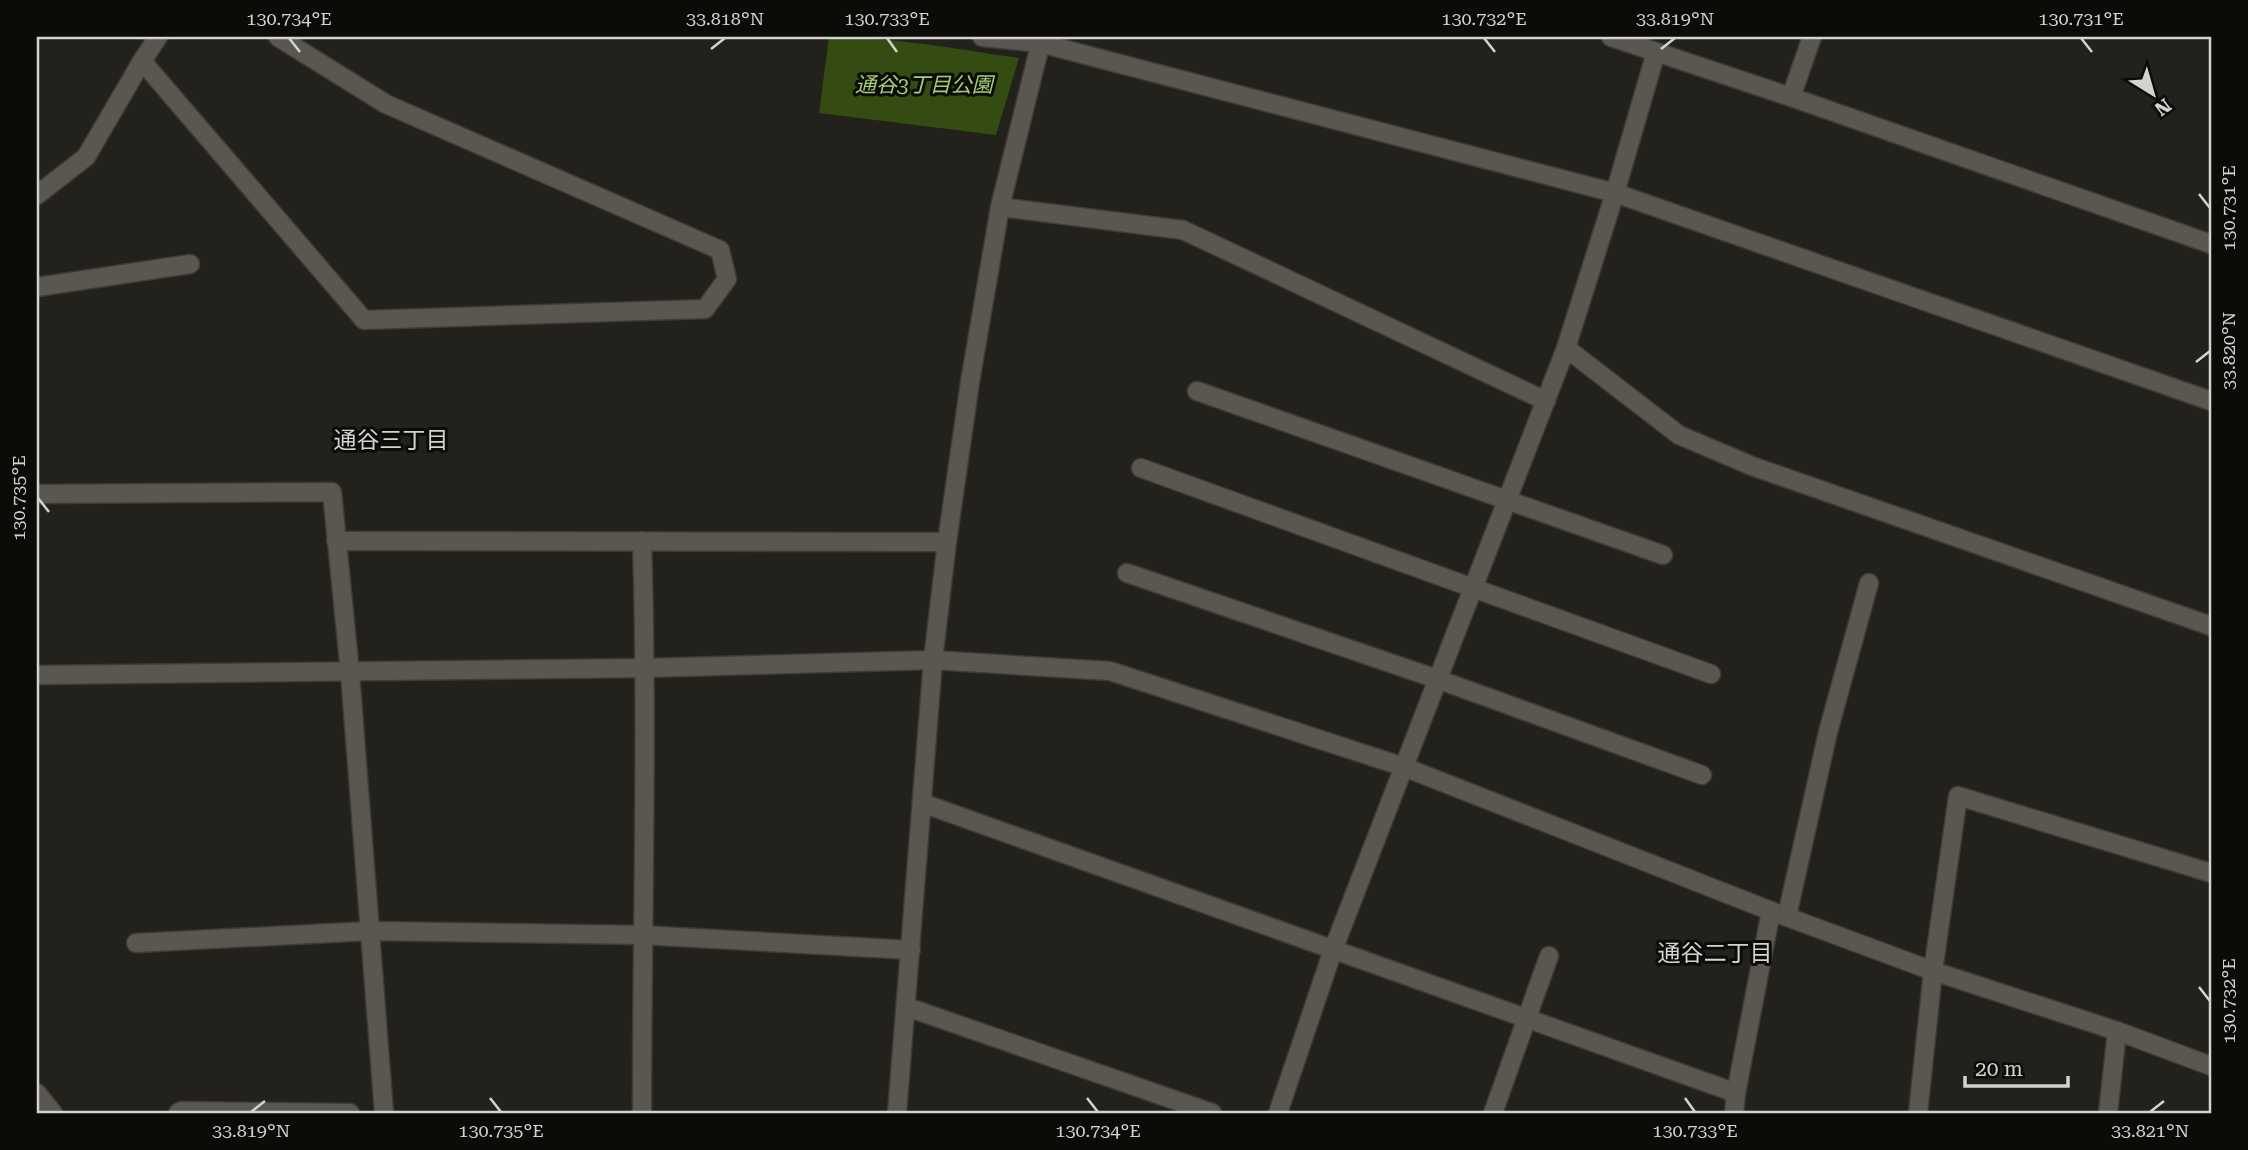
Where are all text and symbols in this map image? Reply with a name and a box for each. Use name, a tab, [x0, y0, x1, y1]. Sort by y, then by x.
text: 130.734°E	[246, 8, 332, 29]
text: 33.818°N	[686, 8, 764, 29]
text: 130.733°E	[844, 8, 930, 29]
text: 130.732°E	[1441, 8, 1527, 29]
text: 33.819°N	[1636, 8, 1714, 29]
text: 130.731°E	[2038, 8, 2124, 29]
north arrow	[2118, 60, 2188, 130]
park label: 通谷3丁目公園	[855, 73, 996, 97]
text: N	[2150, 94, 2176, 121]
text: 130.731°E	[2218, 165, 2239, 251]
text: 33.820°N	[2218, 312, 2239, 390]
district label: 通谷三丁目	[334, 427, 449, 454]
text: 130.735°E	[8, 455, 29, 541]
district label: 通谷二丁目	[1658, 940, 1773, 967]
text: 130.732°E	[2218, 958, 2239, 1044]
scale bar	[1965, 1045, 2068, 1089]
text: 20 m	[1975, 1057, 2023, 1081]
text: 33.819°N	[212, 1120, 290, 1141]
text: 130.735°E	[458, 1120, 544, 1141]
text: 130.734°E	[1055, 1120, 1141, 1141]
text: 130.733°E	[1652, 1120, 1738, 1141]
text: 33.821°N	[2111, 1120, 2189, 1141]

